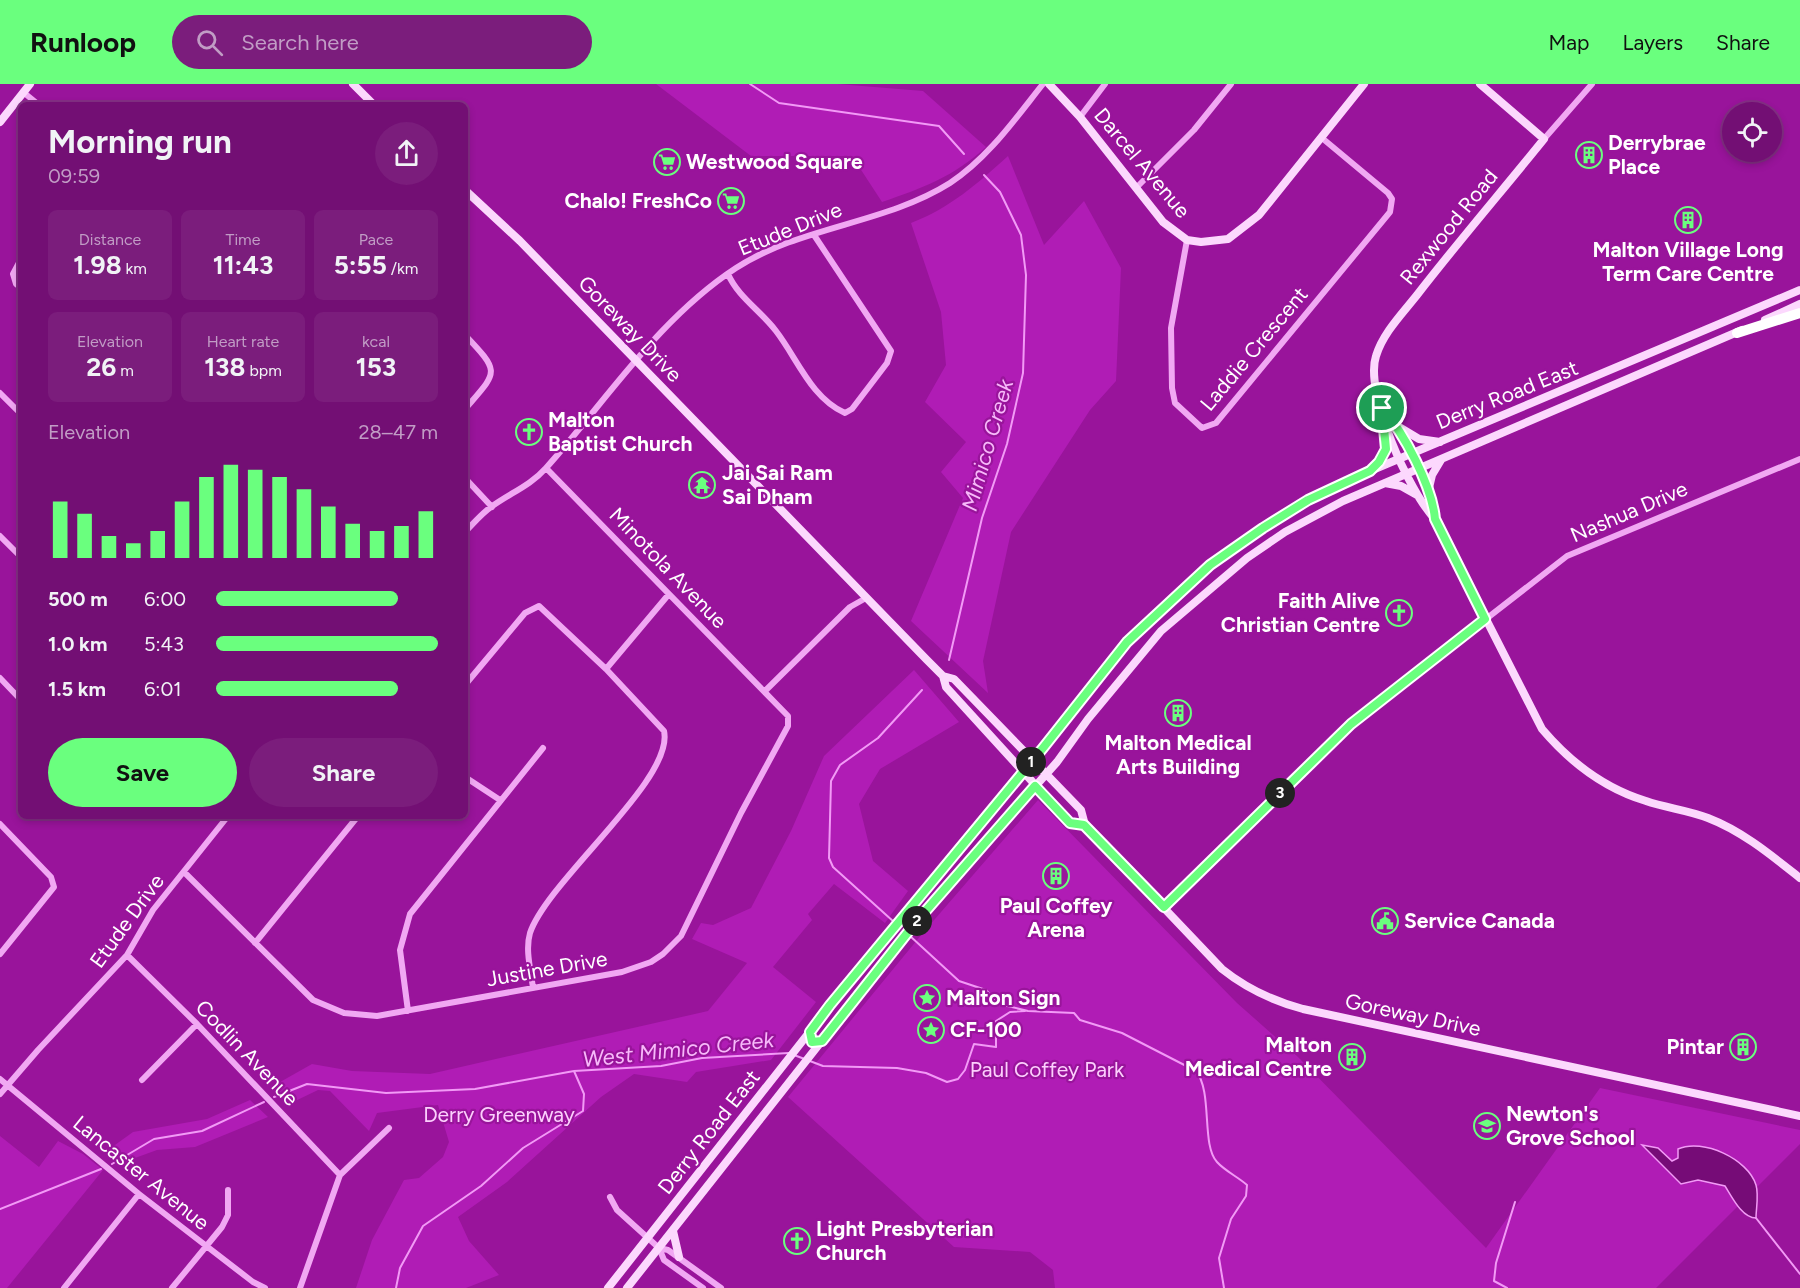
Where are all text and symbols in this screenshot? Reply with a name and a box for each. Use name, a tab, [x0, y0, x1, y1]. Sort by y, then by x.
search box	[172, 15, 592, 69]
text: Runloop	[30, 25, 136, 59]
icon: search	[193, 26, 226, 59]
text: Search here	[241, 29, 359, 56]
text: Map	[1549, 30, 1589, 55]
text: Layers	[1622, 30, 1683, 55]
text: Share	[1716, 30, 1770, 55]
map controls	[1722, 102, 1782, 162]
button: locate	[1722, 102, 1782, 162]
street label: Darcel Avenue	[1089, 103, 1196, 223]
text: Morning run	[48, 122, 232, 161]
button: share	[375, 122, 438, 185]
place label: Derrybrae Place	[1608, 130, 1706, 179]
building icon: Derrybrae Place	[1574, 140, 1604, 170]
supermarket icon: Westwood Square	[652, 147, 682, 177]
place label: Westwood Square	[686, 149, 863, 174]
text: 09:59	[48, 164, 100, 188]
street label: Rexwood Road	[1395, 164, 1503, 289]
supermarket icon: Chalo! FreshCo	[716, 186, 746, 216]
place label: Chalo! FreshCo	[564, 188, 712, 213]
street label: Etude Drive	[734, 196, 845, 261]
building icon: Malton Village Long Term Care Centre	[1673, 205, 1703, 235]
text: Distance	[79, 230, 141, 249]
text: Time	[226, 230, 260, 249]
text: Pace	[359, 230, 393, 249]
place label: Malton Village Long Term Care Centre	[1592, 237, 1784, 286]
text: 1.98	[73, 249, 122, 281]
text: 11:43	[213, 249, 273, 281]
text: 5:55	[334, 249, 387, 281]
text: km	[122, 259, 147, 278]
text: /km	[387, 259, 418, 278]
street label: Goreway Drive	[573, 270, 687, 387]
street label: Laddie Crescent	[1195, 282, 1313, 416]
text: Elevation	[77, 332, 143, 351]
text: Heart rate	[207, 332, 279, 351]
text: kcal	[362, 332, 390, 351]
text: 26	[86, 351, 116, 383]
text: 138	[204, 351, 245, 383]
text: 153	[356, 351, 396, 383]
street label: Derry Road East	[1432, 355, 1581, 434]
text: m	[116, 361, 134, 380]
text: bpm	[245, 361, 282, 380]
water label: Mimico Creek	[956, 375, 1020, 514]
pin	[1356, 382, 1407, 433]
icon: arrive	[1365, 391, 1398, 424]
place label: Malton Baptist Church	[548, 407, 692, 456]
church icon: Malton Baptist Church	[514, 417, 544, 447]
text: Elevation	[48, 420, 130, 444]
text: 28–47 m	[358, 420, 438, 444]
place label: Jai Sai Ram Sai Dham	[722, 460, 833, 509]
temple icon: Jai Sai Ram Sai Dham	[687, 470, 717, 500]
street label: Nashua Drive	[1567, 476, 1691, 547]
street label: Minotola Avenue	[604, 502, 732, 633]
text: 500 m	[48, 587, 108, 611]
text: 6:00	[144, 587, 186, 611]
place label: Faith Alive Christian Centre	[1221, 588, 1380, 637]
church icon: Faith Alive Christian Centre	[1384, 598, 1414, 628]
text: 1.0 km	[48, 632, 107, 656]
text: 5:43	[144, 632, 184, 656]
text: 1.5 km	[48, 677, 106, 701]
text: 6:01	[144, 677, 181, 701]
building icon: Malton Medical Arts Building	[1163, 698, 1193, 728]
place label: Malton Medical Arts Building	[1104, 730, 1252, 779]
button: Save	[48, 738, 237, 807]
button: Share	[249, 738, 438, 807]
pin: 1	[1016, 747, 1046, 777]
text: 1	[1028, 752, 1034, 771]
pin: 3	[1265, 778, 1295, 808]
text: 3	[1276, 783, 1284, 802]
building icon: Paul Coffey Arena	[1041, 861, 1071, 891]
street label: Etude Drive	[84, 869, 169, 972]
place label: Paul Coffey Arena	[1000, 893, 1113, 942]
pin: 2	[902, 906, 932, 936]
public building icon: Service Canada	[1370, 906, 1400, 936]
place label: Service Canada	[1404, 908, 1555, 933]
text: 2	[912, 911, 922, 930]
street label: Justine Drive	[485, 946, 609, 991]
place icon: Malton Sign	[912, 983, 942, 1013]
place label: Malton Sign	[946, 985, 1061, 1010]
street label: Goreway Drive	[1343, 988, 1483, 1041]
street label: Codlin Avenue	[191, 995, 304, 1111]
place icon: CF-100	[916, 1015, 946, 1045]
place label: CF-100	[950, 1017, 1022, 1042]
water label: West Mimico Creek	[581, 1026, 776, 1073]
place label: Malton Medical Centre	[1185, 1032, 1332, 1081]
building icon: Pintar	[1728, 1032, 1758, 1062]
place label: Pintar	[1667, 1034, 1724, 1059]
building icon: Malton Medical Centre	[1337, 1042, 1367, 1072]
park label: Paul Coffey Park	[970, 1057, 1125, 1082]
street label: Derry Road East	[652, 1065, 765, 1199]
place label: Newton's Grove School	[1506, 1101, 1635, 1150]
park label: Derry Greenway	[423, 1102, 575, 1127]
street label: Lancaster Avenue	[68, 1110, 214, 1235]
school or university icon: Newton's Grove School	[1472, 1111, 1502, 1141]
place label: Light Presbyterian Church	[816, 1216, 993, 1265]
church icon: Light Presbyterian Church	[782, 1226, 812, 1256]

